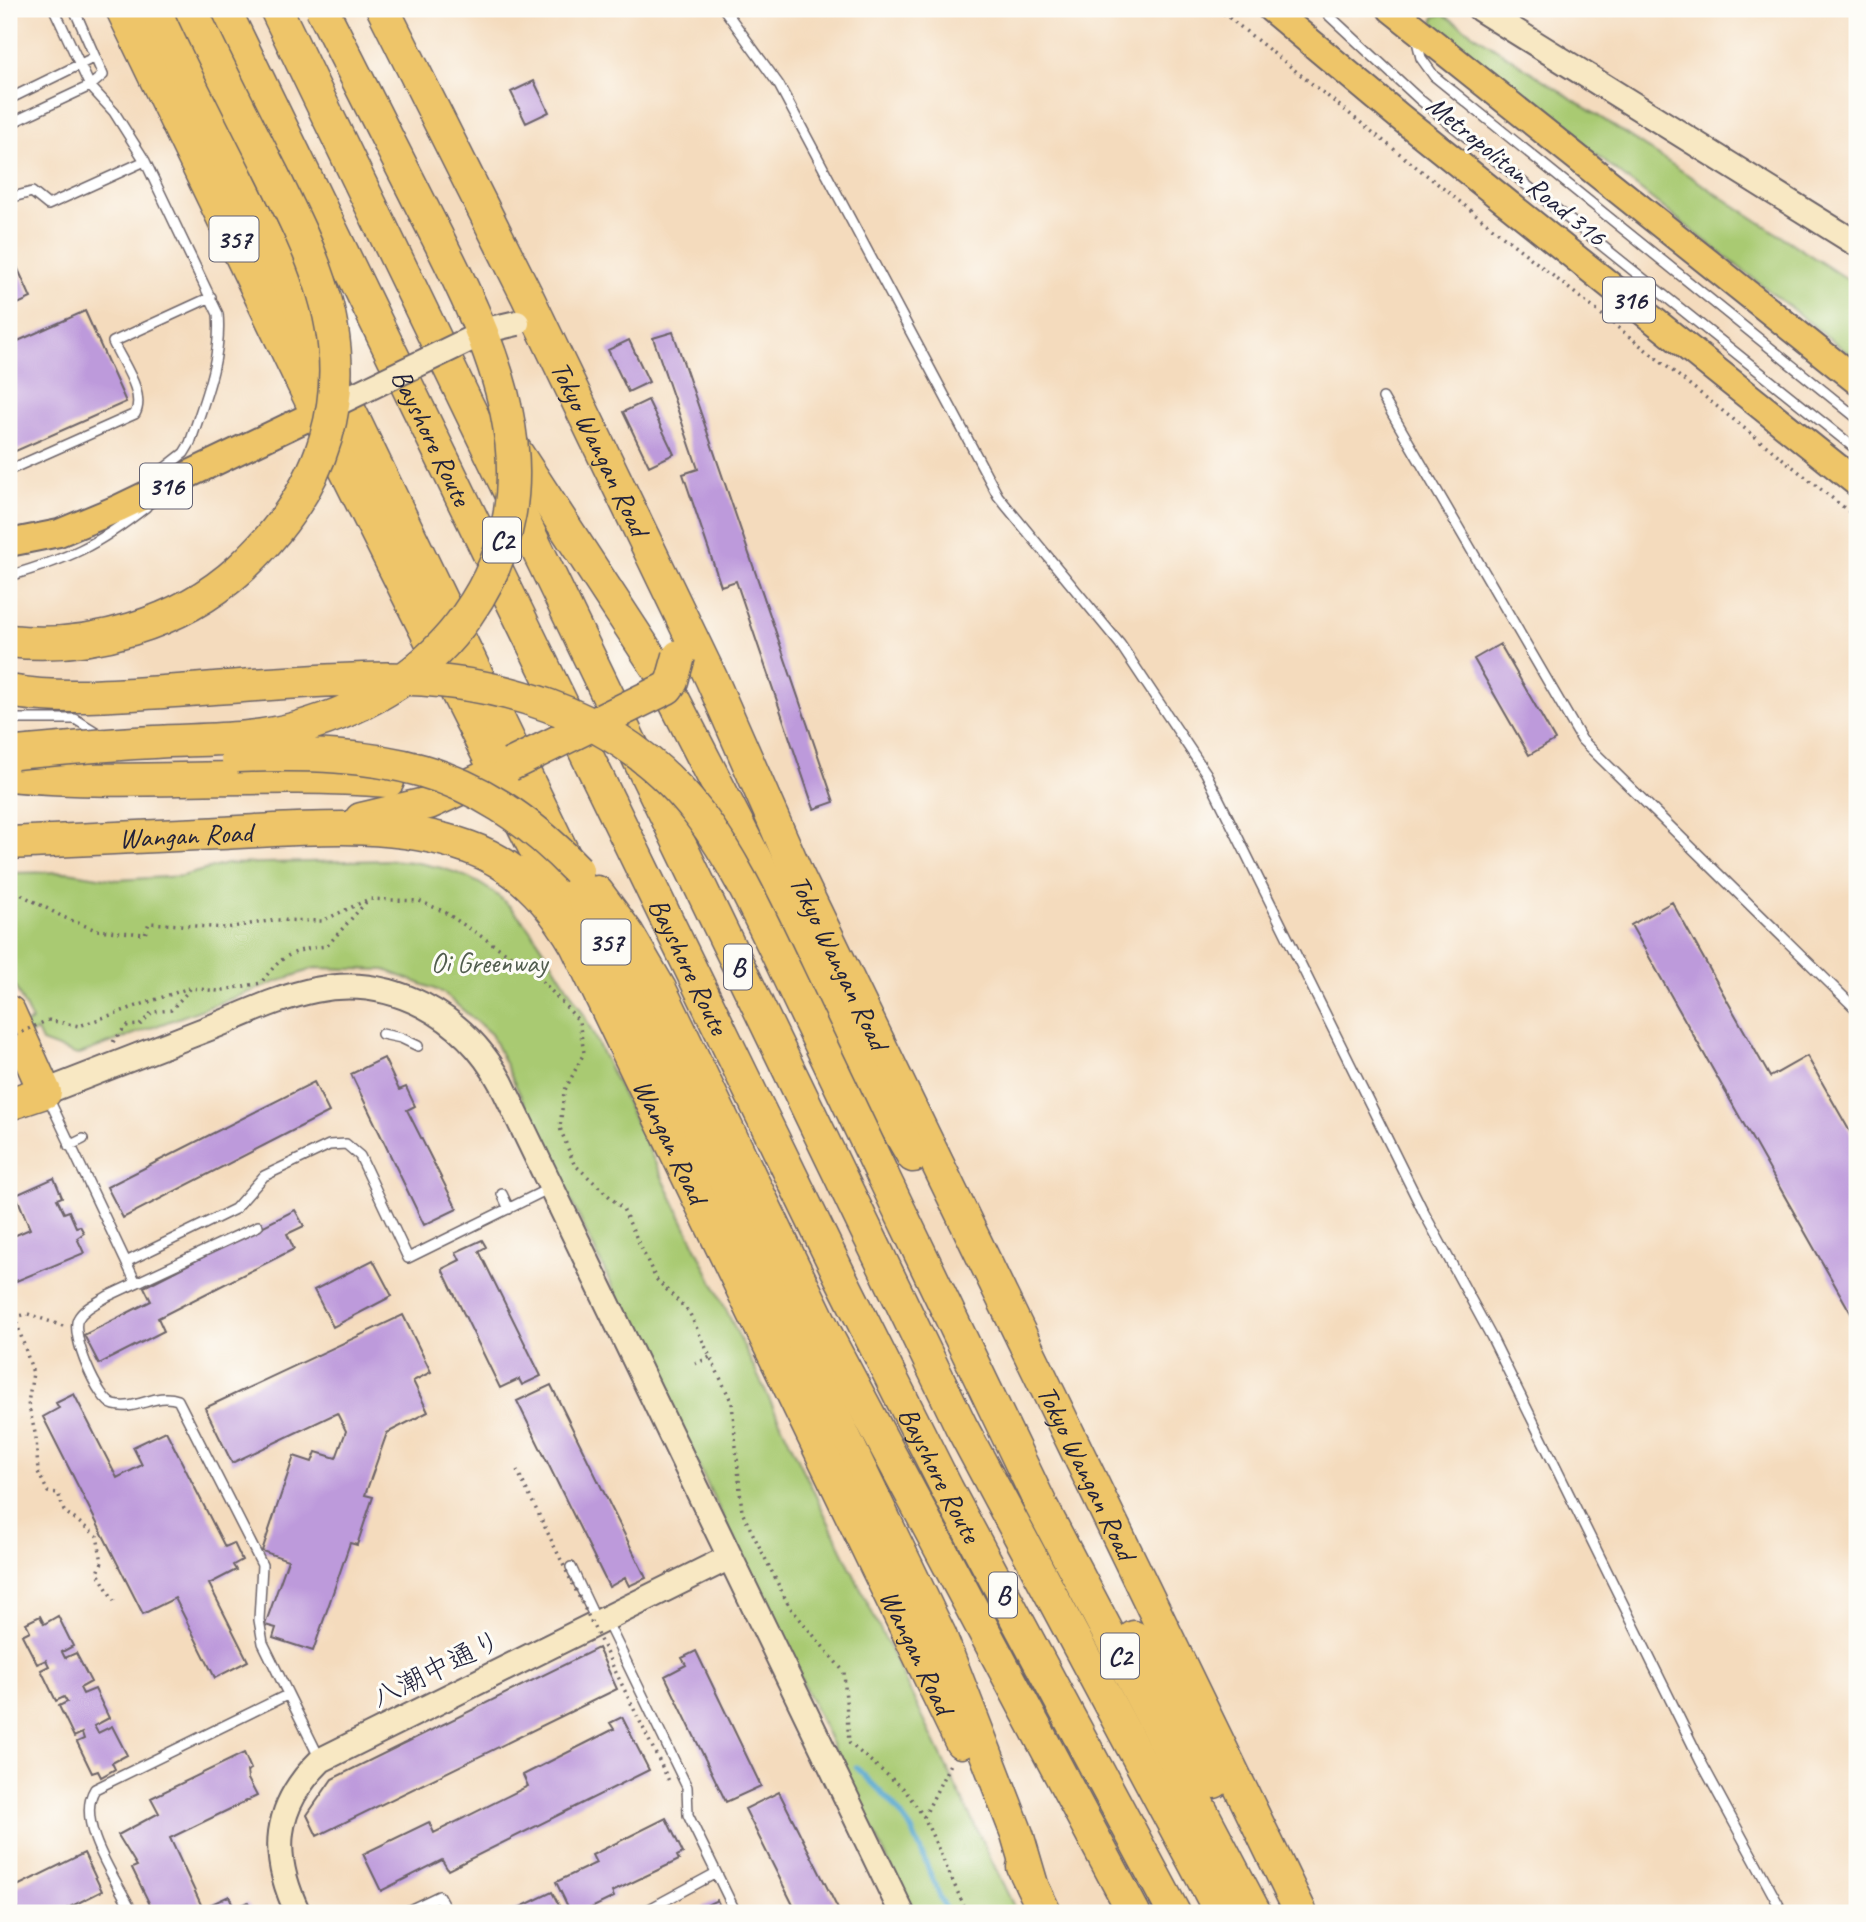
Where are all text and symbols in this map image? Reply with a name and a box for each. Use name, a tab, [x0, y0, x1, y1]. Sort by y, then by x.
street label: Metropolitan Road 316	[1420, 87, 1615, 254]
road number: 357	[210, 216, 258, 262]
road number: 316	[1603, 278, 1655, 322]
street label: Tokyo Wangan Road	[543, 355, 659, 545]
street label: Bayshore Route	[384, 363, 480, 513]
road number: 316	[140, 464, 192, 508]
road number: C2	[483, 518, 521, 562]
street label: Wangan Road	[118, 814, 257, 856]
street label: Tokyo Wangan Road	[782, 869, 898, 1059]
street label: Bayshore Route	[641, 892, 738, 1042]
road number: 357	[582, 920, 630, 965]
road number: B	[724, 944, 752, 990]
park label: Oi Greenway	[431, 945, 550, 980]
street label: Wangan Road	[625, 1073, 717, 1212]
street label: Tokyo Wangan Road	[1030, 1379, 1146, 1569]
street label: Bayshore Route	[891, 1401, 990, 1550]
road number: B	[989, 1572, 1017, 1618]
street label: Wangan Road	[872, 1584, 963, 1723]
street label: 八潮中通り	[366, 1622, 507, 1715]
road number: C2	[1101, 1634, 1139, 1679]

